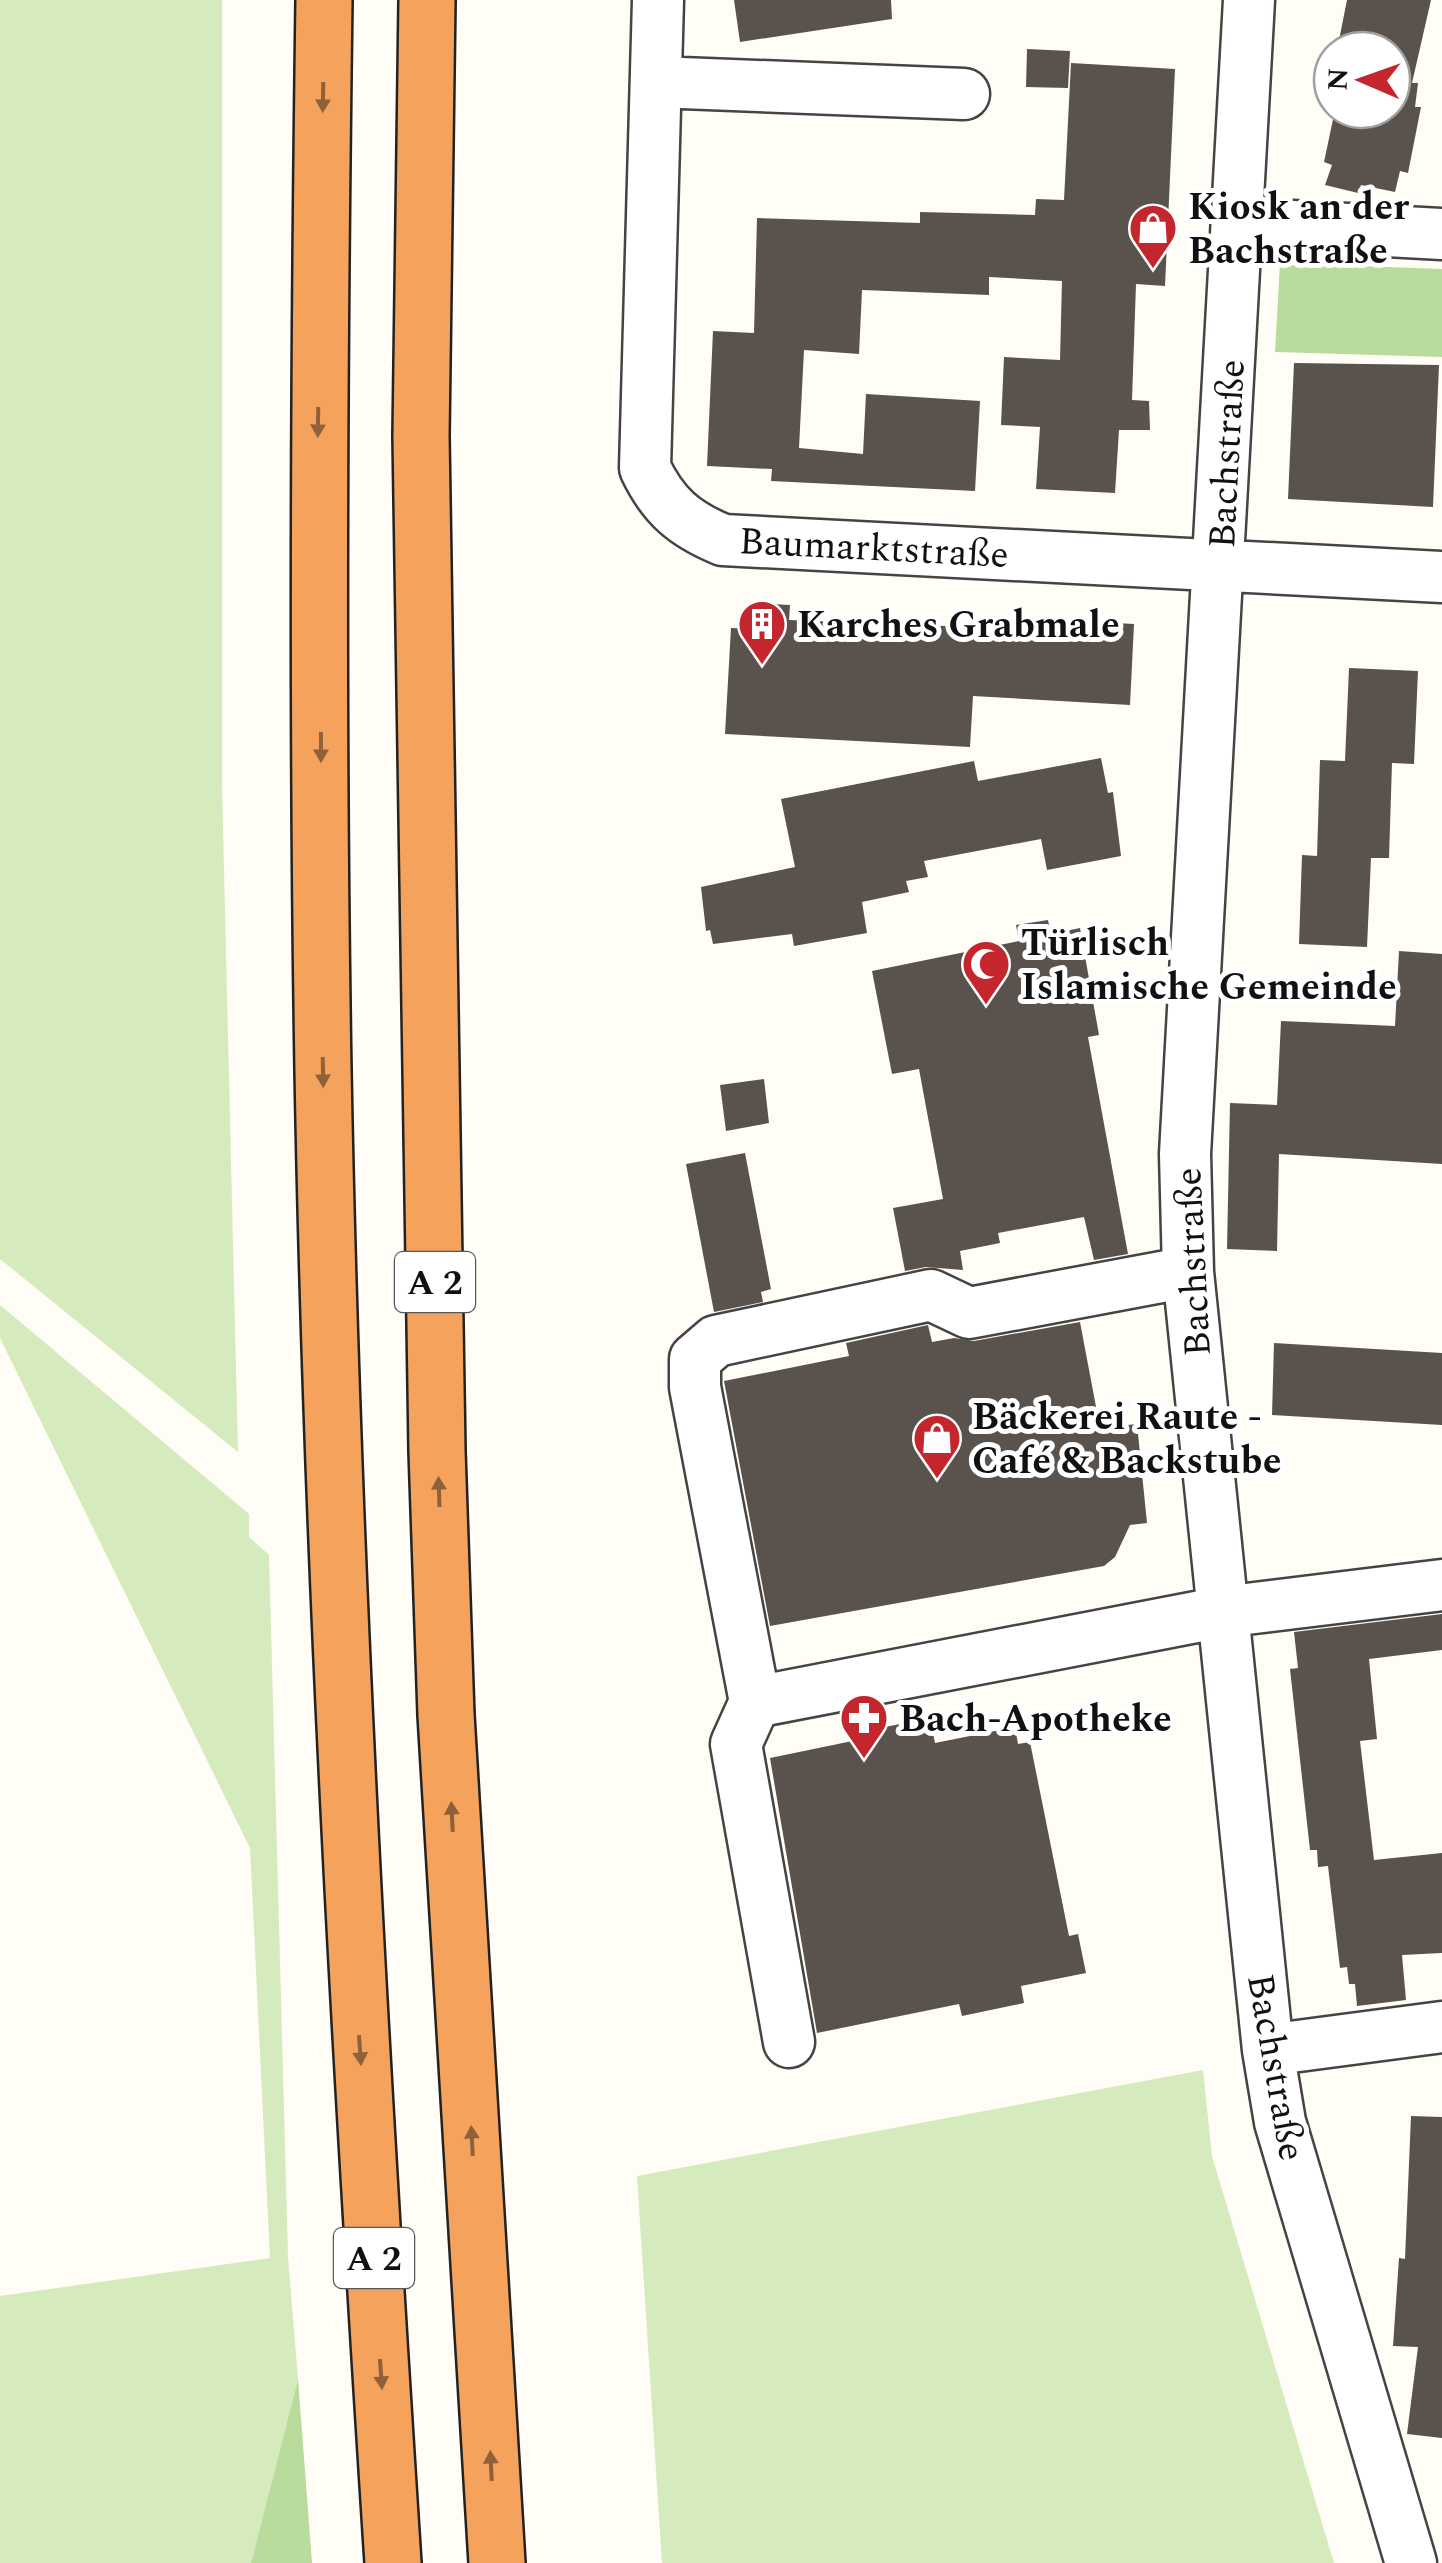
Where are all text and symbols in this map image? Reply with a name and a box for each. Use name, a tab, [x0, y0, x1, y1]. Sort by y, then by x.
north arrow	[1312, 30, 1412, 130]
text: N	[1317, 67, 1360, 91]
one-way arrow	[315, 82, 331, 114]
place label: Kiosk an der Bachstraße	[1188, 179, 1410, 281]
shop icon: Kiosk an der Bachstraße	[1127, 202, 1179, 270]
street label: Bachstraße	[1194, 358, 1262, 550]
one-way arrow	[310, 407, 326, 439]
street label: Baumarktstraße	[737, 513, 1010, 585]
place label: Karches Grabmale	[797, 597, 1120, 655]
building icon: Karches Grabmale	[736, 598, 788, 666]
one-way arrow	[313, 732, 329, 764]
place label: Türlisch Islamische Gemeinde	[1021, 915, 1397, 1017]
mosque icon: Türlisch Islamische Gemeinde	[960, 938, 1012, 1006]
one-way arrow	[316, 1057, 332, 1089]
street label: Bachstraße	[1160, 1166, 1228, 1358]
road number: A 2	[395, 1252, 475, 1312]
place label: Bäckerei Raute - Café & Backstube	[972, 1389, 1282, 1491]
shop icon: Bäckerei Raute - Café & Backstube	[911, 1412, 963, 1480]
one-way arrow	[430, 1476, 446, 1508]
place label: Bach-Apotheke	[899, 1691, 1172, 1749]
pharmacy icon: Bach-Apotheke	[838, 1692, 890, 1760]
one-way arrow	[444, 1800, 460, 1832]
street label: Bachstraße	[1230, 1969, 1320, 2166]
one-way arrow	[353, 2034, 369, 2066]
one-way arrow	[464, 2125, 480, 2157]
road number: A 2	[334, 2228, 414, 2288]
one-way arrow	[373, 2359, 389, 2391]
one-way arrow	[483, 2449, 499, 2481]

